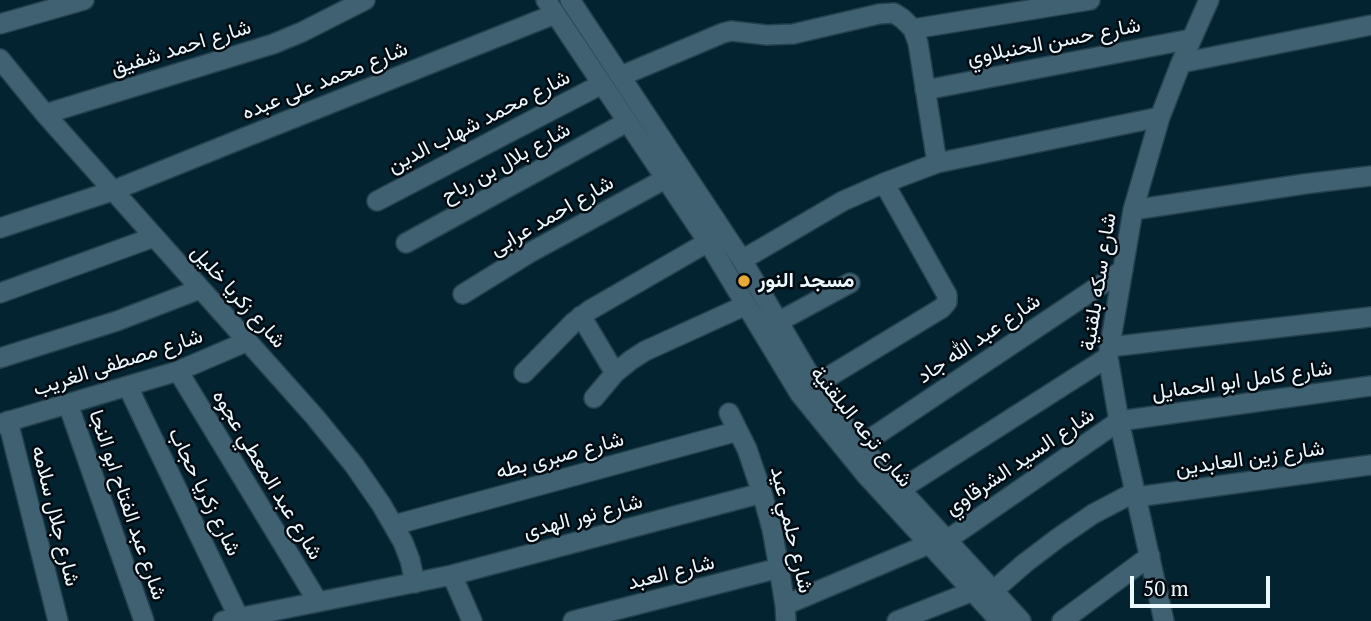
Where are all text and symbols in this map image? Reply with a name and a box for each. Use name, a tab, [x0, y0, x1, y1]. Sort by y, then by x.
street label: شارع حسن الحنبلاوي	[965, 13, 1143, 71]
street label: شارع احمد شفيق	[108, 15, 254, 81]
street label: شارع محمد على عبده	[238, 36, 412, 126]
street label: شارع محمد شهاب الدين	[383, 65, 575, 179]
street label: شارع بلال بن رباح	[437, 117, 575, 209]
street label: شارع احمد عرابى	[486, 170, 618, 262]
street label: شارع سكه بلقنية	[1076, 211, 1122, 353]
street label: شارع زكريا خليل	[185, 240, 291, 354]
place label: مسجد النور	[758, 268, 854, 294]
marker: مسجد النور	[736, 273, 752, 289]
street label: شارع عبد الله جاد	[913, 289, 1045, 389]
street label: شارع مصطفى الغريب	[30, 324, 206, 402]
street label: شارع كامل ابو الحمايل	[1150, 356, 1334, 406]
street label: شارع ترعه البلقنية	[805, 362, 917, 492]
street label: شارع عبد المعطي عجوه	[206, 385, 328, 565]
street label: شارع السيد الشرقاوي	[941, 403, 1099, 521]
street label: شارع عبد الفتاح ابو النجا	[83, 407, 171, 603]
street label: شارع زكريا حجاب	[162, 424, 246, 560]
street label: شارع صبرى بطه	[493, 427, 627, 485]
street label: شارع زين العابدين	[1174, 436, 1326, 482]
street label: شارع جلال سلامه	[25, 443, 85, 589]
street label: شارع حلمي عيد	[764, 464, 818, 596]
street label: شارع نور الهدى	[521, 489, 645, 545]
street label: شارع العبد	[625, 550, 717, 596]
scale bar	[1133, 562, 1273, 606]
text: 50 m	[1143, 574, 1189, 602]

